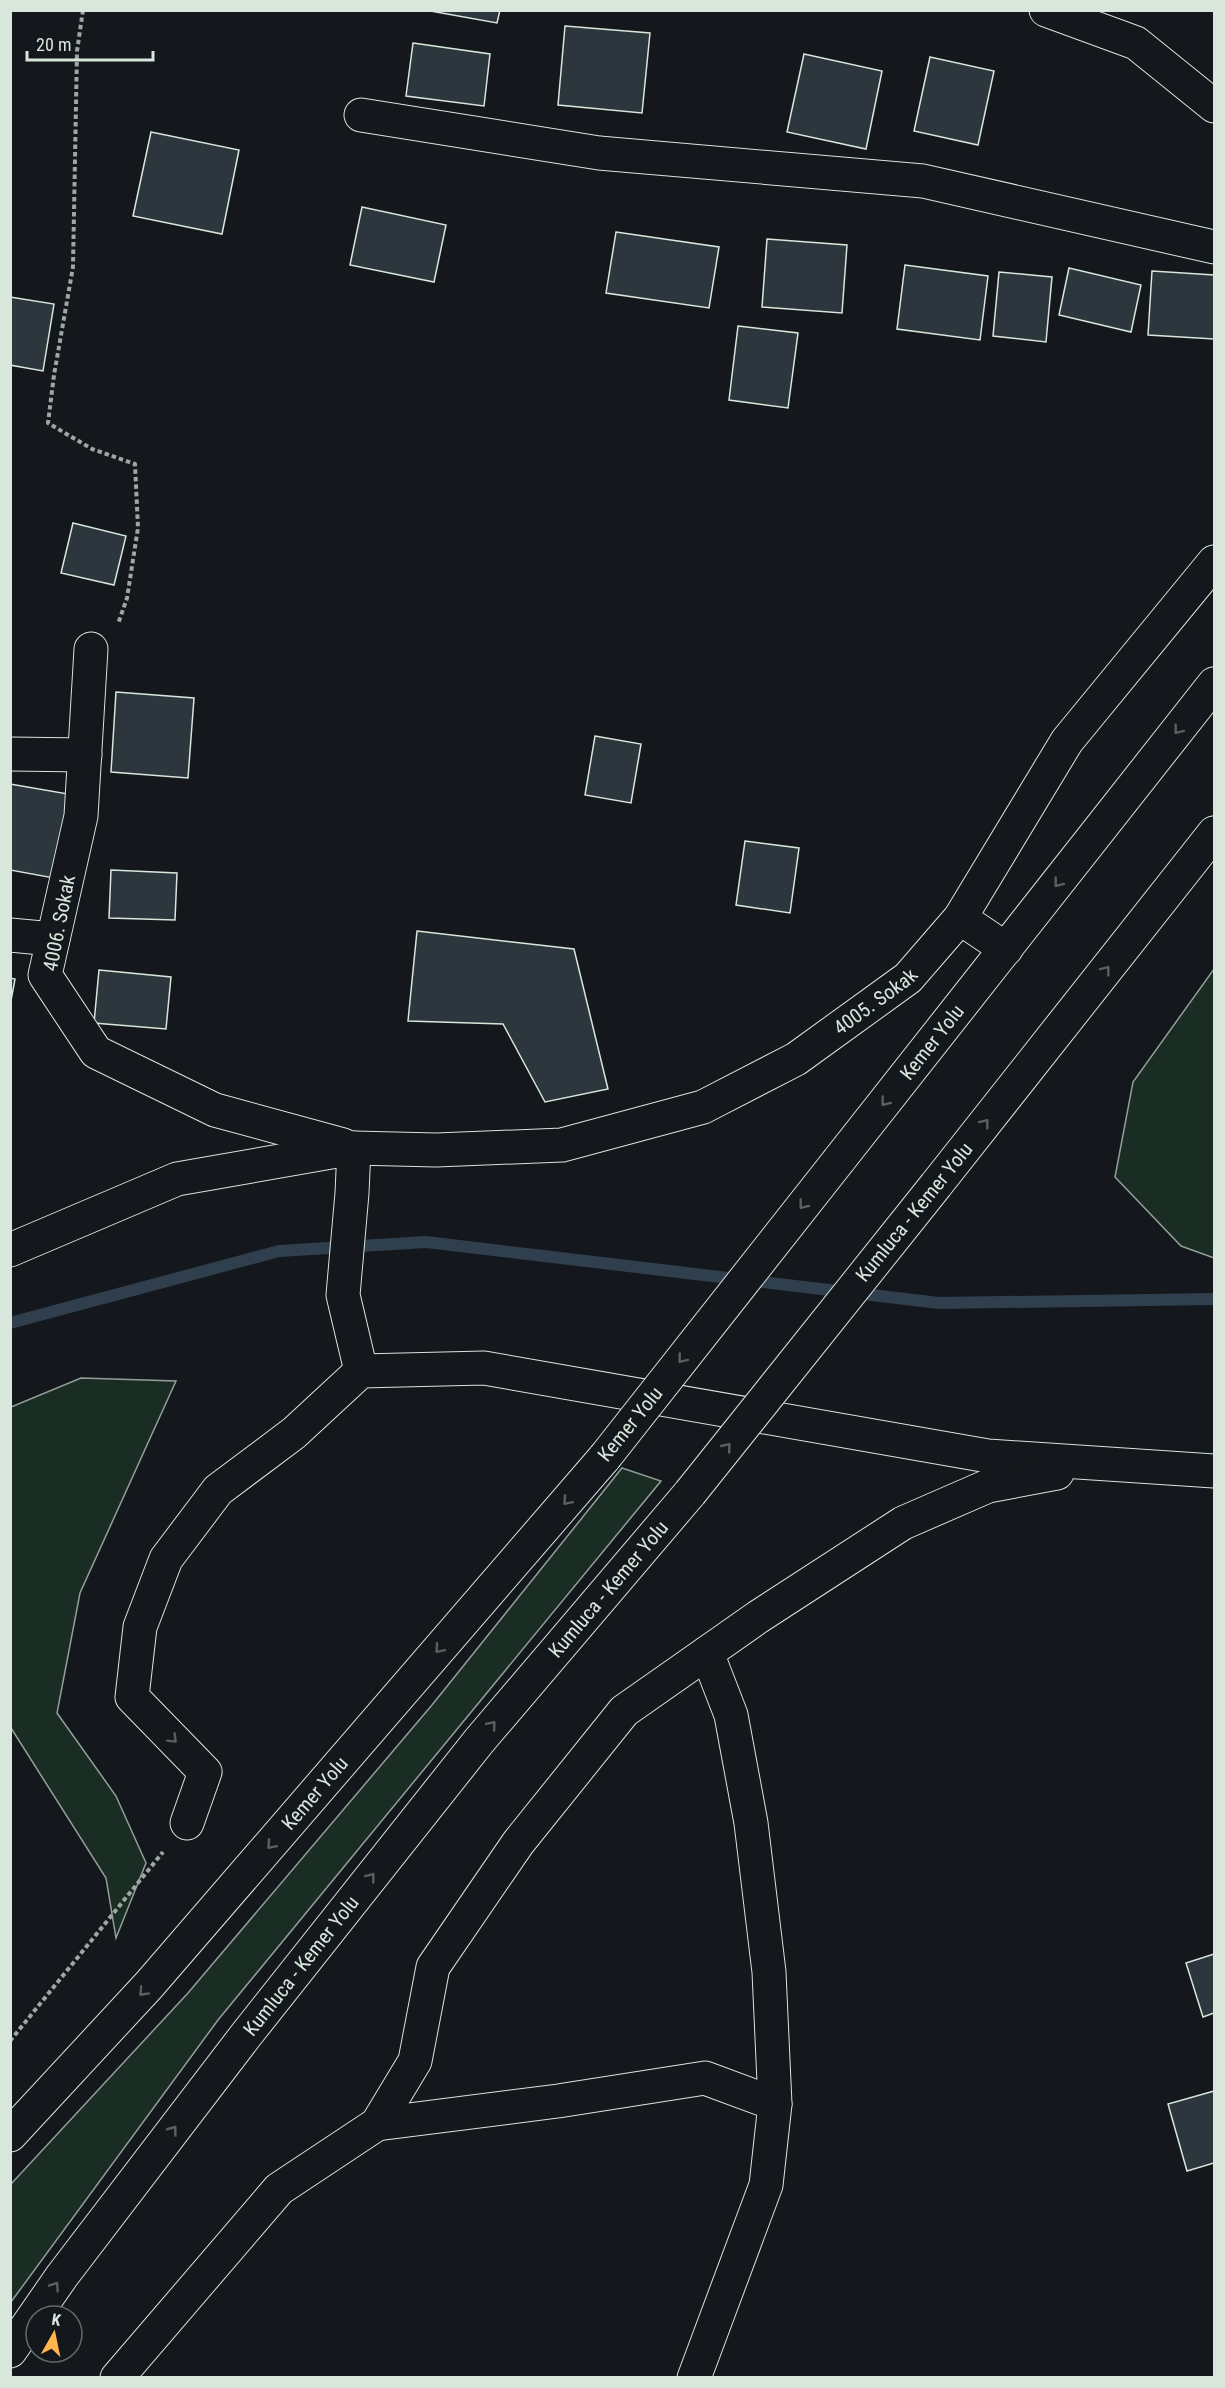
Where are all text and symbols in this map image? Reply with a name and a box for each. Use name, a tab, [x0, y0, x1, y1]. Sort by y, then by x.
scale bar	[27, 24, 153, 62]
text: 20 m	[36, 34, 71, 55]
one-way arrow	[1175, 723, 1186, 734]
street label: 4006. Sokak	[38, 873, 80, 973]
one-way arrow	[1054, 876, 1065, 887]
street label: 4005. Sokak	[829, 964, 923, 1040]
one-way arrow	[1099, 966, 1110, 977]
street label: Kemer Yolu	[895, 1000, 969, 1085]
one-way arrow	[881, 1095, 892, 1106]
one-way arrow	[977, 1119, 988, 1130]
street label: Kumluca - Kemer Yolu	[851, 1138, 977, 1286]
one-way arrow	[800, 1199, 811, 1210]
one-way arrow	[679, 1352, 690, 1363]
street label: Kemer Yolu	[593, 1382, 667, 1466]
one-way arrow	[719, 1443, 730, 1454]
one-way arrow	[563, 1494, 574, 1505]
street label: Kumluca - Kemer Yolu	[543, 1516, 673, 1662]
one-way arrow	[435, 1642, 446, 1652]
one-way arrow	[485, 1721, 496, 1732]
one-way arrow	[166, 1733, 177, 1743]
street label: Kemer Yolu	[276, 1751, 353, 1835]
one-way arrow	[267, 1838, 278, 1849]
one-way arrow	[363, 1873, 374, 1884]
street label: Kumluca - Kemer Yolu	[238, 1891, 364, 2040]
one-way arrow	[139, 1985, 150, 1995]
one-way arrow	[166, 2126, 177, 2137]
one-way arrow	[48, 2281, 59, 2292]
north arrow	[24, 2304, 84, 2364]
text: K	[50, 2310, 62, 2330]

